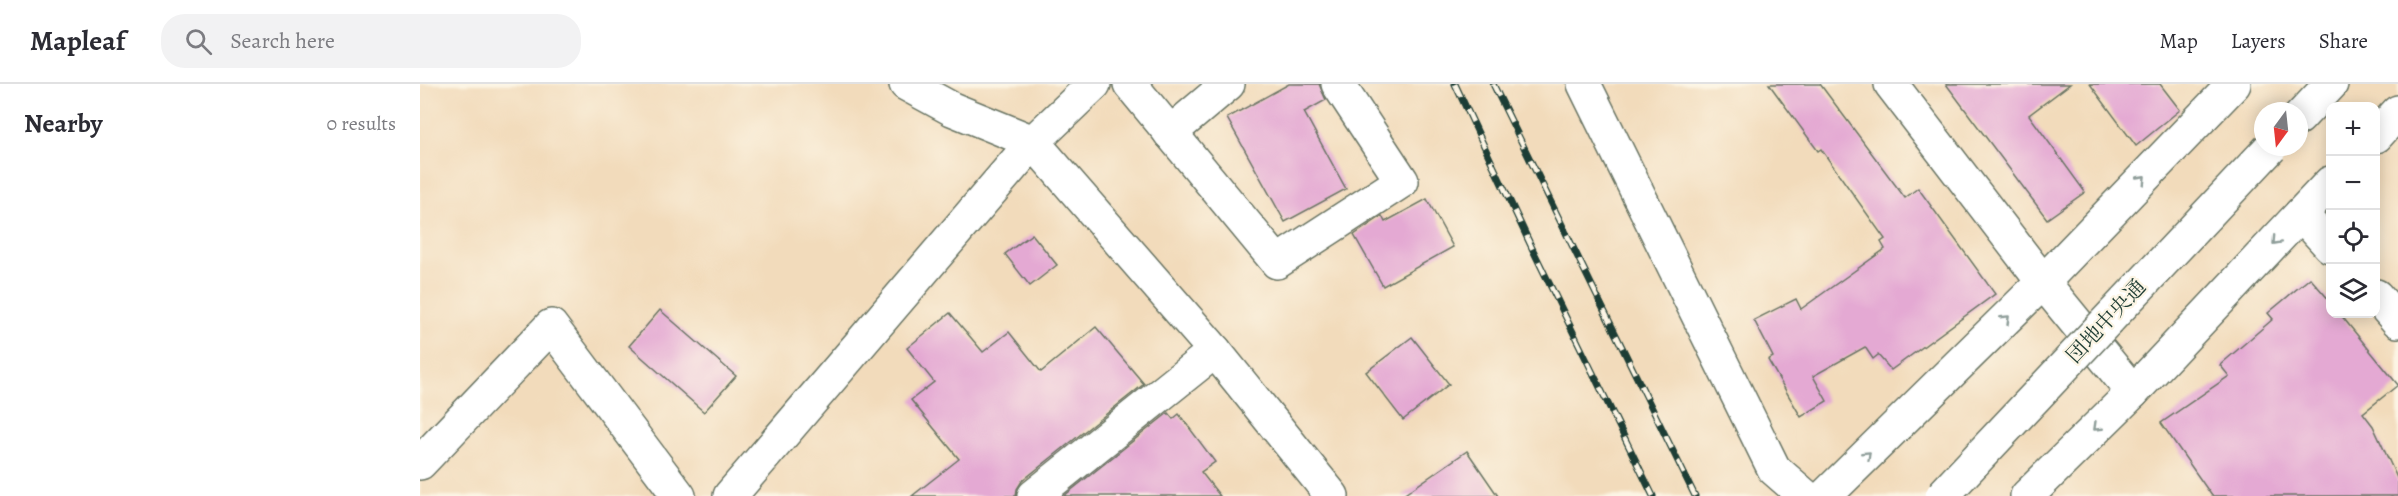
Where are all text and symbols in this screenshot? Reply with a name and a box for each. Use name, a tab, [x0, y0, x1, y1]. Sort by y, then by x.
search box	[161, 14, 581, 68]
text: Mapleaf	[30, 22, 125, 60]
icon: search	[182, 25, 215, 58]
text: Search here	[230, 26, 335, 56]
text: Map	[2159, 27, 2198, 55]
text: Layers	[2231, 27, 2286, 55]
text: Share	[2319, 27, 2368, 55]
north arrow	[2254, 102, 2308, 156]
map controls	[2326, 102, 2380, 318]
button: +	[2326, 102, 2380, 156]
text: Nearby	[24, 106, 103, 141]
text: 0 results	[327, 110, 396, 137]
button: −	[2326, 156, 2380, 210]
one-way arrow	[2135, 176, 2146, 187]
button: locate	[2326, 210, 2380, 264]
one-way arrow	[2272, 234, 2283, 245]
button: layers	[2326, 264, 2380, 318]
street label: 団地中央通	[2060, 273, 2152, 369]
one-way arrow	[1999, 315, 2010, 326]
one-way arrow	[2094, 420, 2104, 431]
one-way arrow	[1860, 451, 1870, 462]

